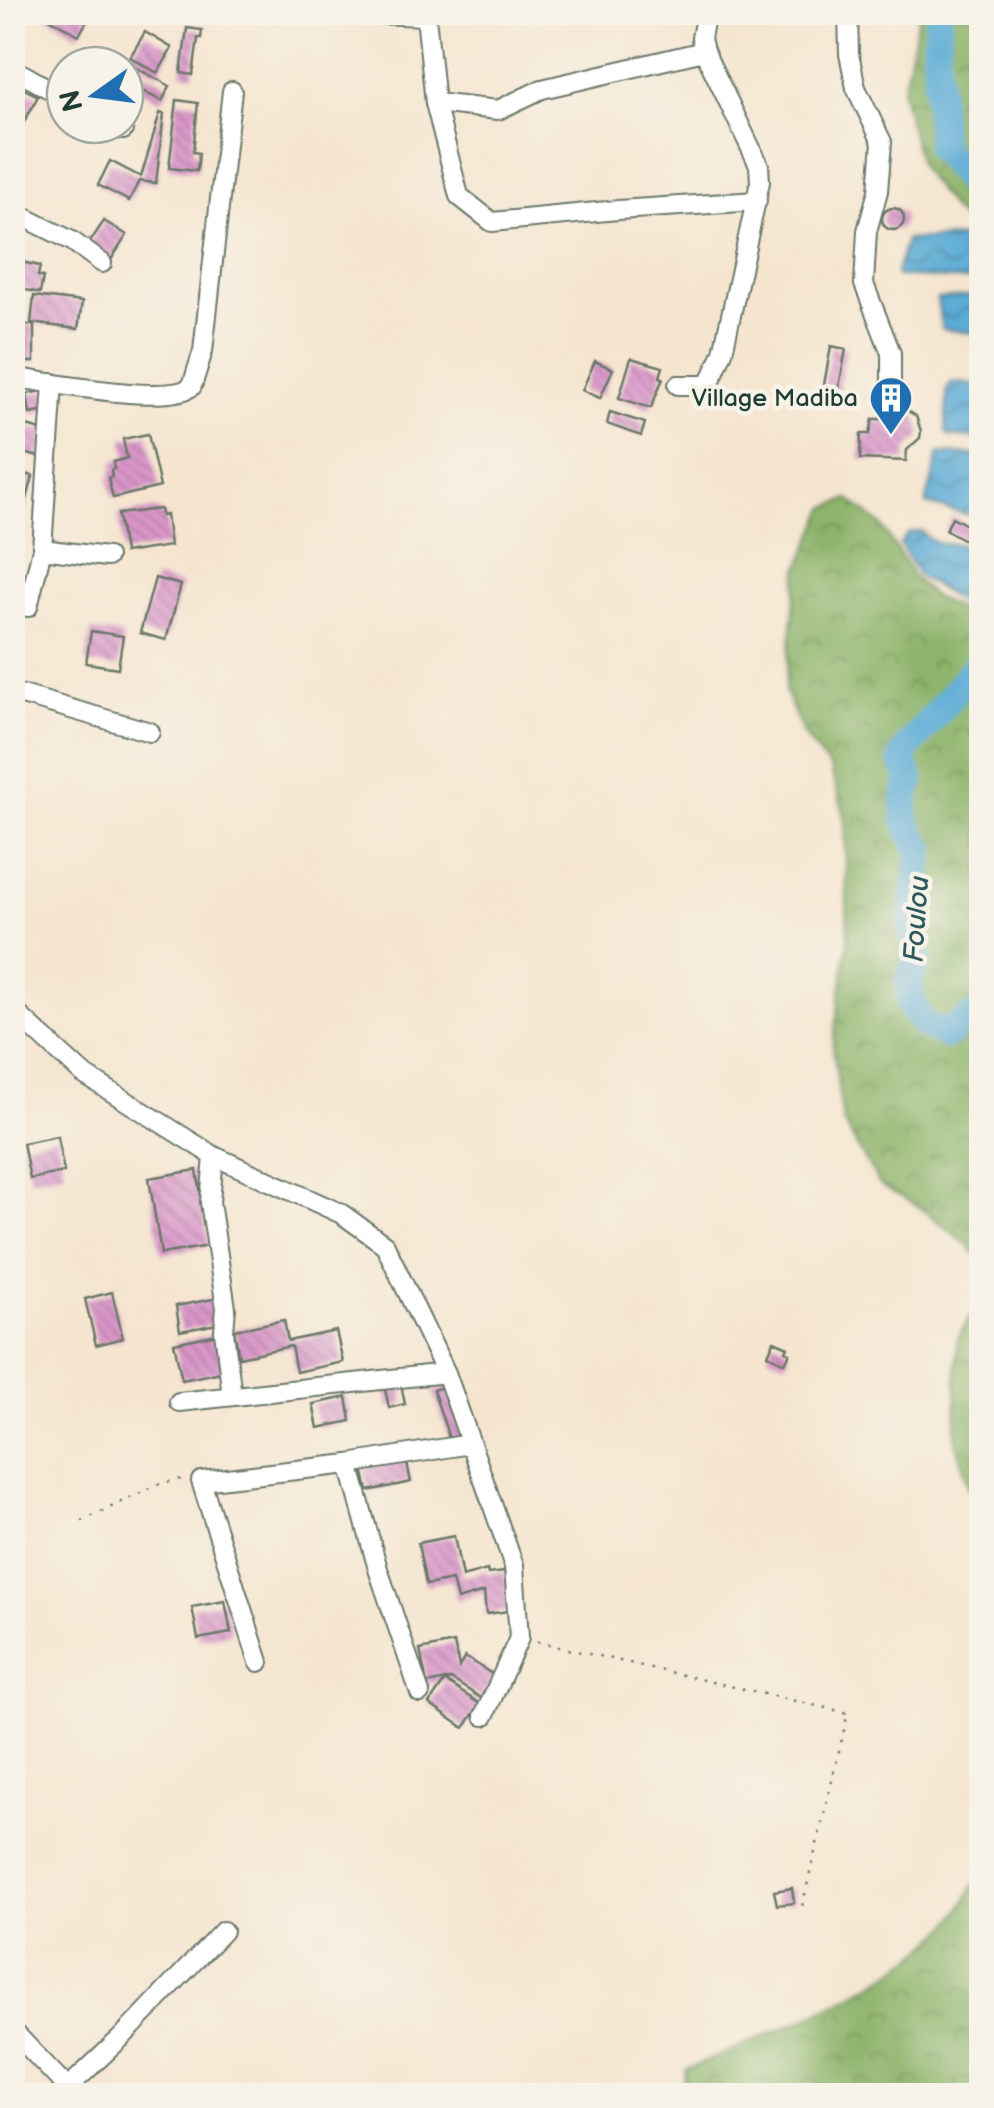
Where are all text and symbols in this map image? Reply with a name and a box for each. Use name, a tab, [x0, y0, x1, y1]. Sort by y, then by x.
north arrow	[45, 45, 145, 145]
text: N	[54, 86, 91, 115]
building icon: Village Madiba	[868, 375, 914, 436]
place label: Village Madiba	[691, 383, 858, 414]
water label: Foulou	[898, 874, 937, 963]

